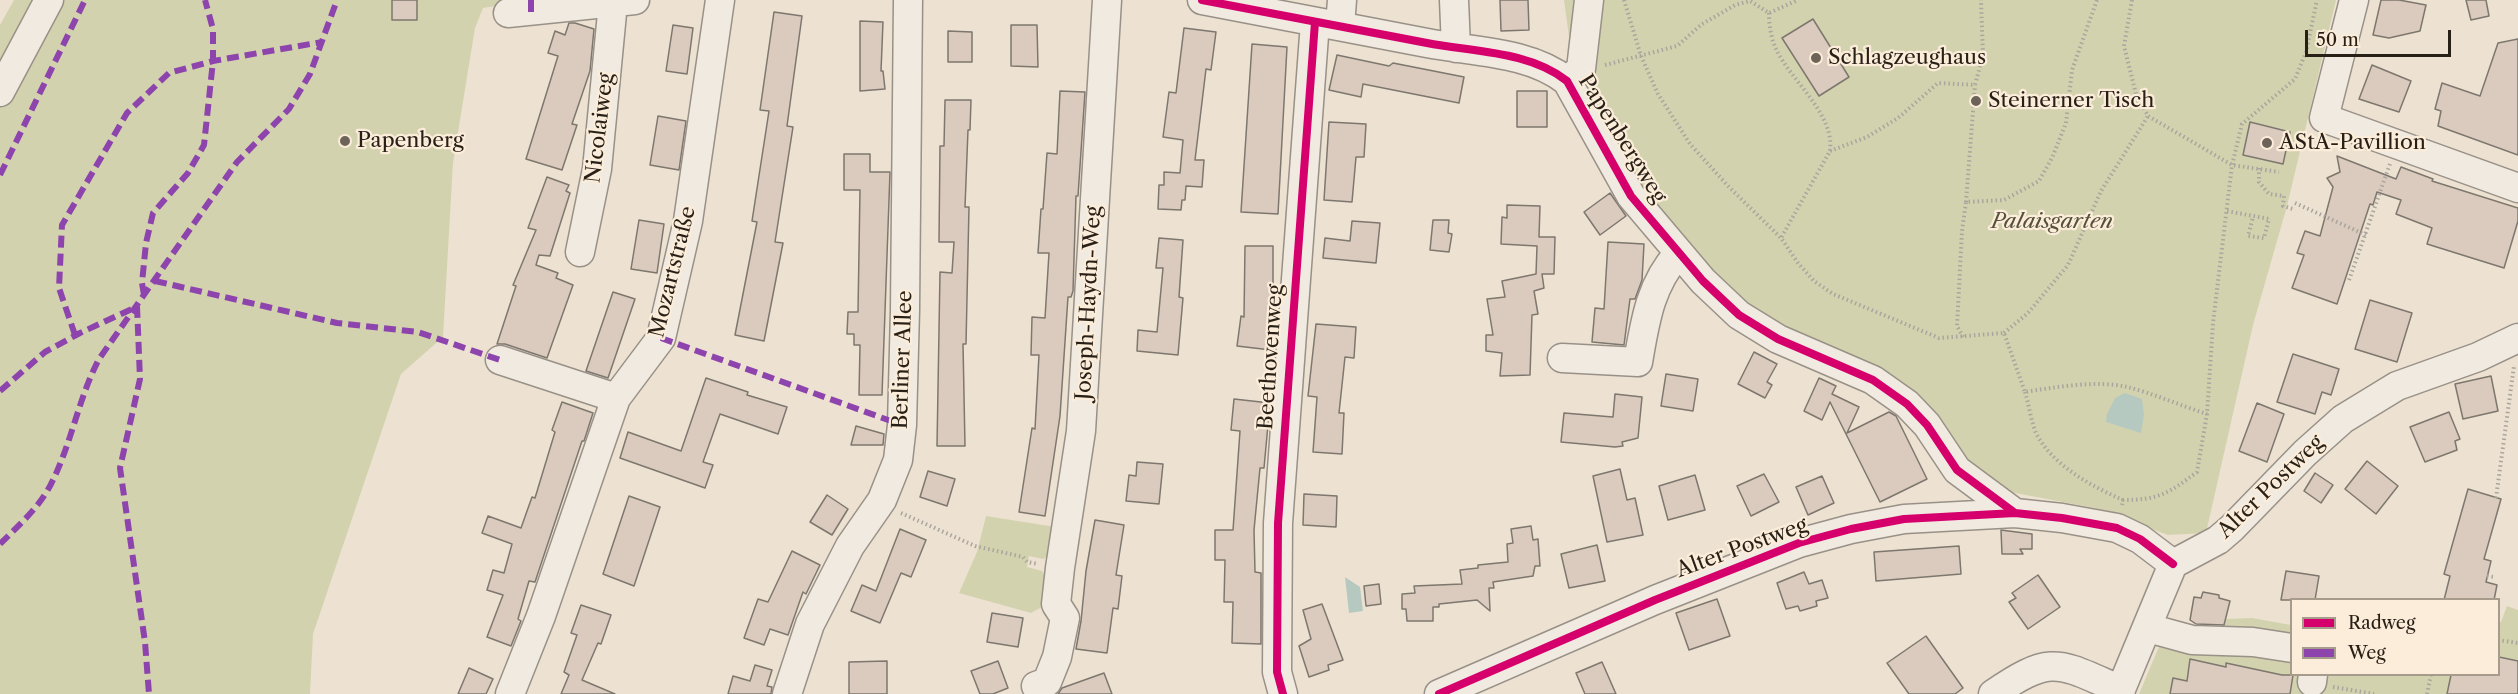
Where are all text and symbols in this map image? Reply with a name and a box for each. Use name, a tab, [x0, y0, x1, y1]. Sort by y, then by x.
scale bar	[2308, 18, 2454, 56]
text: 50 m	[2316, 29, 2359, 51]
place label: Schlagzeughaus	[1828, 45, 1986, 71]
marker: Schlagzeughaus	[1809, 51, 1823, 65]
street label: Papenbergweg	[1573, 70, 1671, 208]
street label: Nicolaiweg	[581, 72, 619, 184]
place label: Steinerner Tisch	[1988, 88, 2154, 114]
marker: Steinerner Tisch	[1969, 94, 1983, 108]
place label: Papenberg	[357, 128, 464, 154]
place label: AStA-Pavillion	[2279, 130, 2426, 156]
marker: Papenberg	[338, 134, 352, 148]
marker: AStA-Pavillion	[2260, 136, 2274, 150]
street label: Mozartstraße	[645, 204, 701, 340]
street label: Joseph-Haydn-Weg	[1071, 205, 1107, 401]
park label: Palaisgarten	[1991, 209, 2113, 235]
street label: Beethovenweg	[1253, 283, 1289, 431]
street label: Berliner Allee	[888, 290, 918, 430]
street label: Alter Postweg	[2213, 430, 2329, 544]
street label: Alter Postweg	[1673, 513, 1811, 583]
legend	[2290, 598, 2500, 676]
text: Radweg	[2348, 612, 2415, 634]
text: Weg	[2348, 642, 2386, 664]

